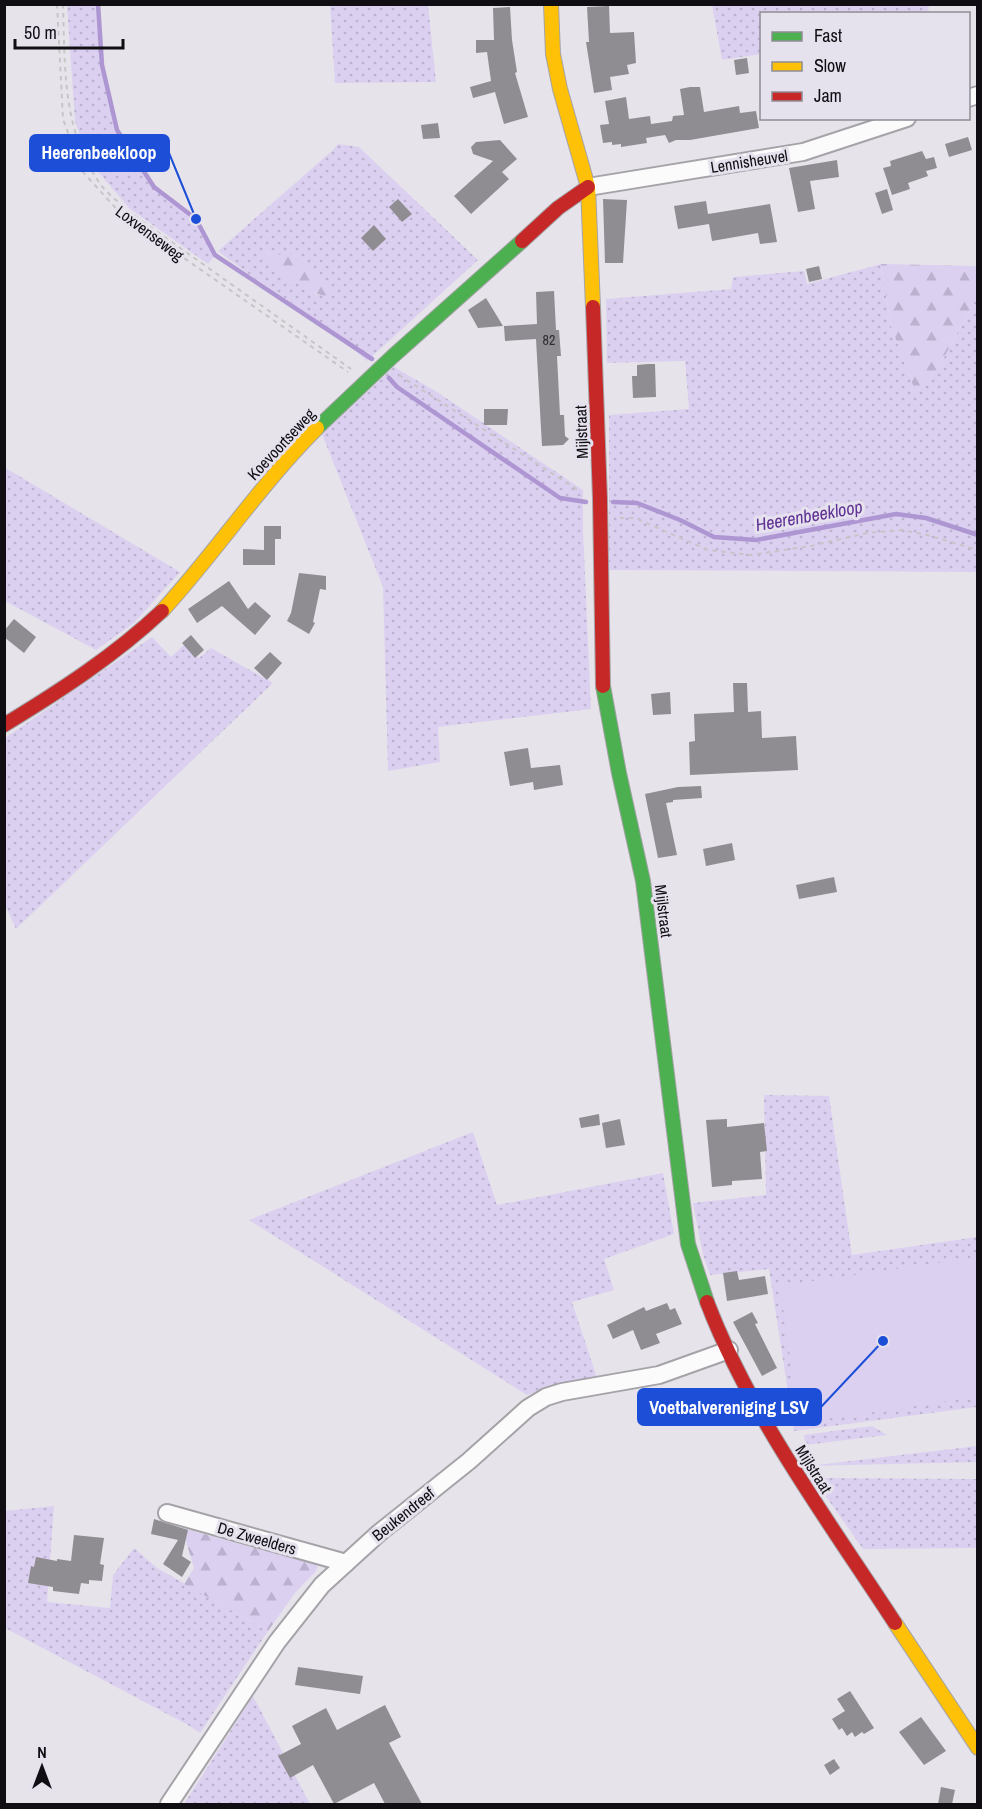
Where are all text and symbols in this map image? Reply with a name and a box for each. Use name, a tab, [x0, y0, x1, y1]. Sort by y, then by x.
scale bar	[15, 12, 123, 50]
legend	[760, 12, 970, 120]
text: 50 m	[24, 20, 57, 45]
text: Fast	[814, 23, 842, 48]
text: Slow	[814, 53, 846, 78]
text: Jam	[814, 83, 842, 108]
callout: Heerenbeekloop	[30, 135, 169, 171]
text: Heerenbeekloop	[42, 140, 156, 165]
street label: Lennisheuvel	[709, 144, 789, 178]
street label: Loxvenseweg	[111, 200, 189, 266]
house number: 82	[543, 331, 555, 349]
street label: Koevoortseweg	[242, 403, 320, 485]
street label: Mijlstraat	[569, 405, 593, 459]
water label: Heerenbeekloop	[753, 494, 864, 537]
street label: Mijlstraat	[650, 883, 678, 939]
callout: Voetbalvereniging LSV	[638, 1389, 821, 1425]
text: Voetbalvereniging LSV	[649, 1395, 809, 1420]
street label: Mijlstraat	[791, 1441, 838, 1498]
street label: Beukendreef	[367, 1482, 439, 1546]
street label: De Zweelders	[215, 1516, 299, 1560]
north arrow	[12, 1737, 72, 1797]
text: N	[37, 1741, 47, 1763]

